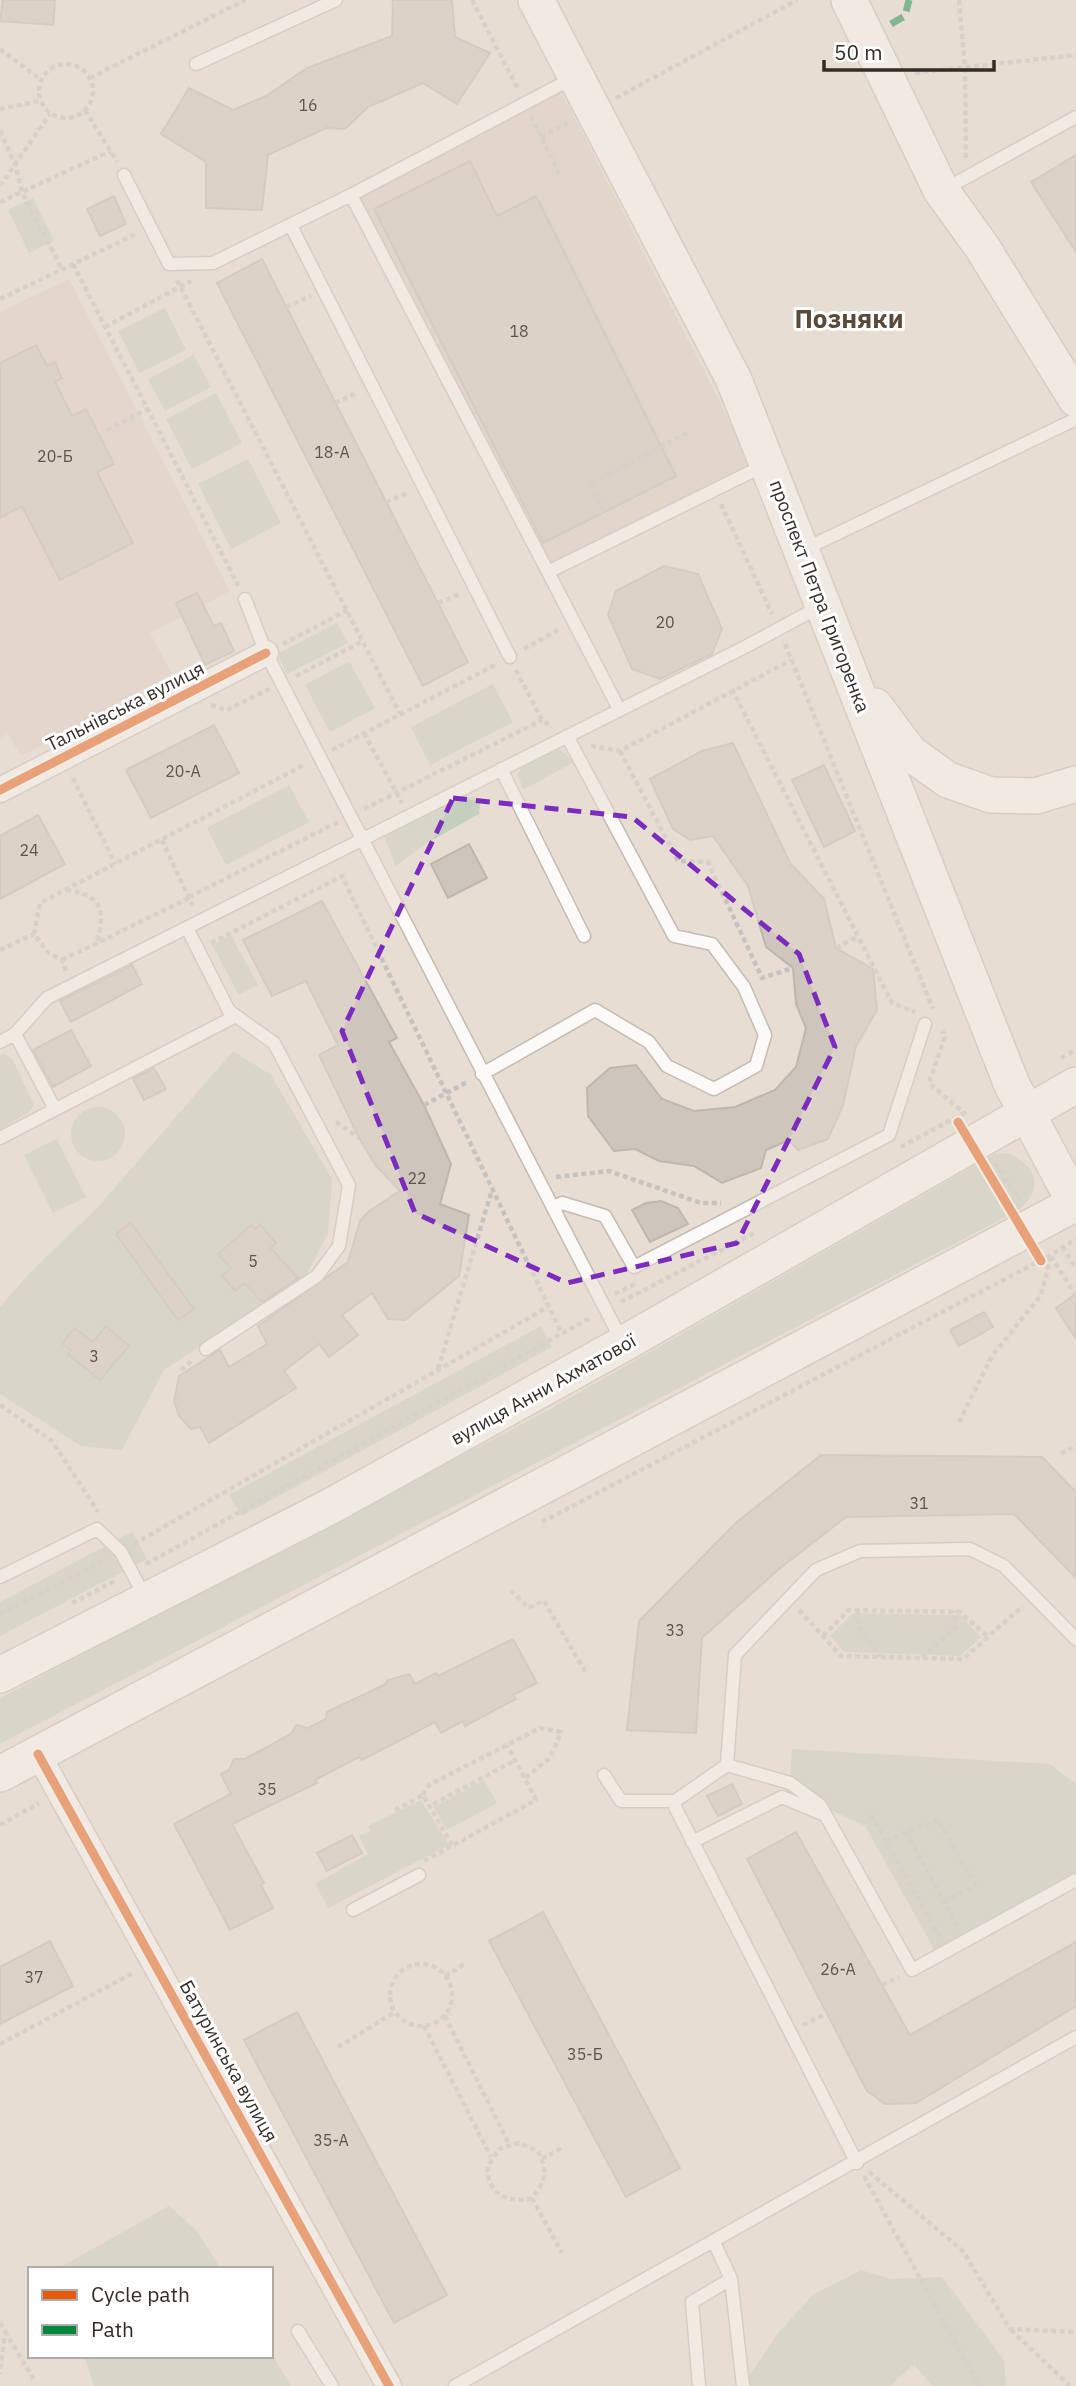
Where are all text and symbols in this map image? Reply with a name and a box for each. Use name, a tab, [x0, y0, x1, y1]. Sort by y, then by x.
scale bar	[824, 28, 994, 72]
text: 50 m	[834, 38, 883, 66]
house number: 16	[298, 95, 318, 115]
district label: Позняки	[794, 301, 904, 335]
house number: 18	[509, 321, 529, 341]
house number: 18-А	[314, 442, 350, 462]
house number: 20-Б	[37, 446, 73, 466]
street label: проспект Петра Григоренка	[764, 476, 876, 716]
house number: 20	[655, 612, 675, 632]
street label: Тальнівська вулиця	[42, 656, 208, 756]
house number: 20-А	[165, 761, 201, 781]
house number: 24	[19, 840, 39, 860]
house number: 22	[407, 1168, 427, 1188]
house number: 5	[248, 1251, 258, 1271]
street label: вулиця Анни Ахматової	[446, 1327, 641, 1450]
house number: 3	[89, 1346, 99, 1366]
house number: 31	[909, 1493, 929, 1513]
house number: 33	[665, 1620, 685, 1640]
house number: 35	[257, 1779, 277, 1799]
house number: 26-А	[820, 1959, 856, 1979]
house number: 37	[24, 1967, 44, 1987]
street label: Батуринська вулиця	[175, 1976, 283, 2146]
house number: 35-Б	[567, 2044, 603, 2064]
house number: 35-А	[313, 2130, 349, 2150]
legend	[28, 2267, 273, 2358]
text: Cycle path	[91, 2280, 190, 2308]
text: Path	[91, 2315, 134, 2343]

